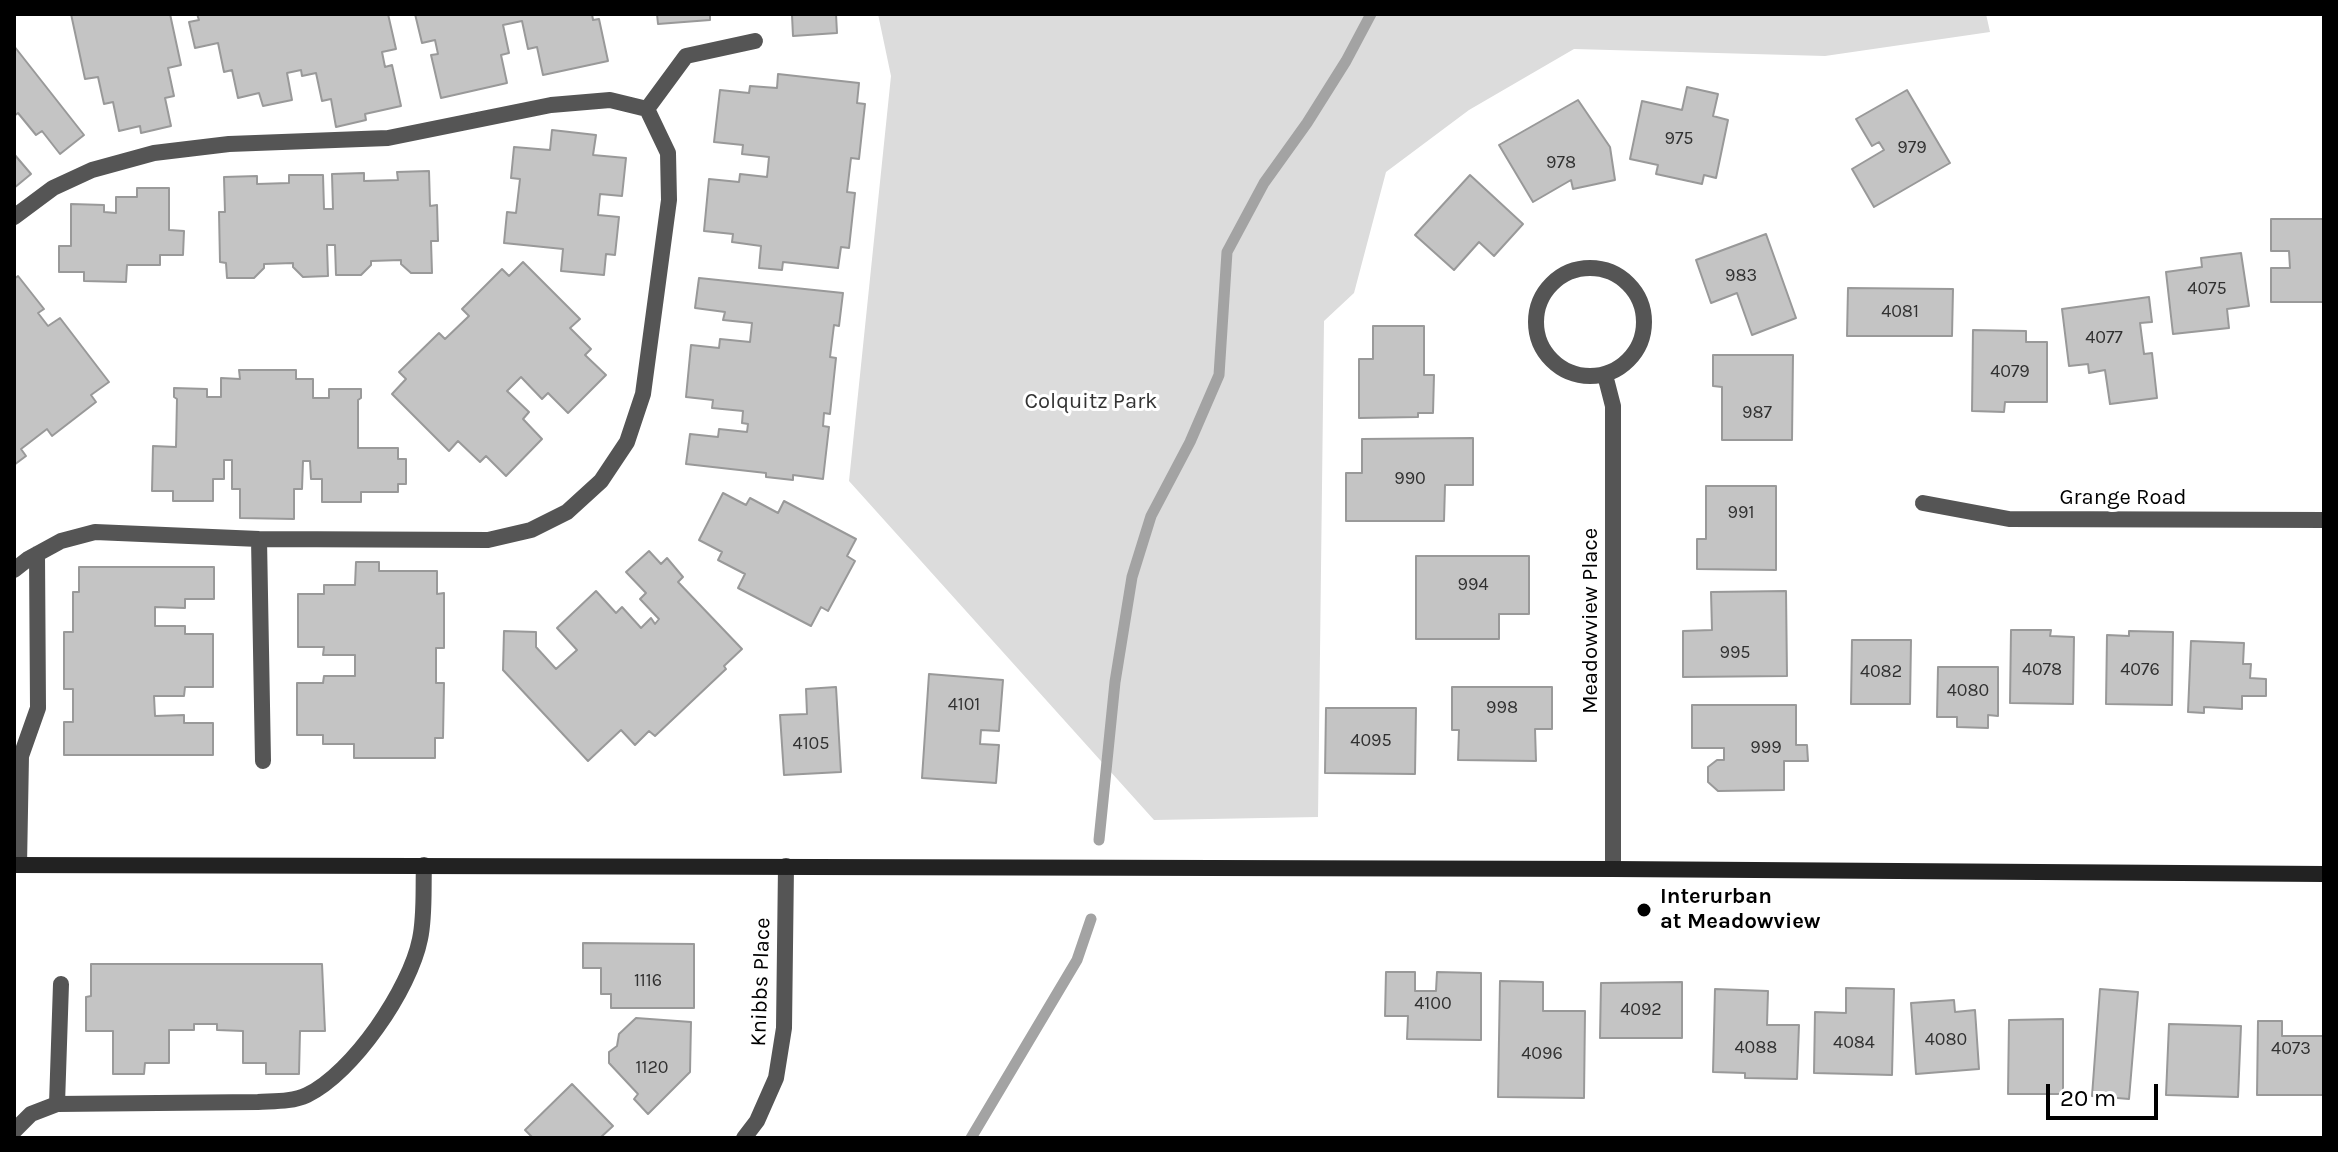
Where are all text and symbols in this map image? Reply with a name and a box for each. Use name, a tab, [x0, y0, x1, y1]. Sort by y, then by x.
house number: 975	[1664, 128, 1694, 150]
house number: 979	[1897, 137, 1927, 159]
house number: 978	[1546, 152, 1576, 174]
house number: 983	[1725, 265, 1757, 287]
house number: 4075	[2187, 278, 2227, 300]
house number: 4081	[1881, 301, 1919, 323]
house number: 4077	[2085, 327, 2123, 349]
house number: 4079	[1990, 361, 2030, 383]
park label: Colquitz Park	[1025, 389, 1157, 415]
house number: 987	[1742, 402, 1772, 424]
house number: 990	[1394, 468, 1426, 490]
street label: Grange Road	[2059, 485, 2187, 511]
house number: 991	[1728, 502, 1754, 524]
street label: Meadowview Place	[1578, 528, 1604, 714]
house number: 994	[1458, 574, 1488, 596]
house number: 995	[1719, 642, 1751, 664]
house number: 4078	[2022, 659, 2062, 681]
house number: 4076	[2120, 659, 2160, 681]
house number: 4082	[1860, 661, 1902, 683]
house number: 4080	[1947, 680, 1989, 702]
house number: 4101	[948, 694, 980, 716]
house number: 998	[1486, 697, 1518, 719]
house number: 4095	[1350, 730, 1392, 752]
house number: 4105	[793, 733, 829, 755]
house number: 999	[1750, 737, 1782, 759]
place label: Interurban at Meadowview	[1660, 884, 1820, 936]
marker: Interurban at Meadowview	[1635, 901, 1653, 919]
street label: Knibbs Place	[746, 917, 776, 1047]
house number: 1116	[634, 970, 662, 992]
house number: 4100	[1414, 993, 1452, 1015]
house number: 4092	[1620, 999, 1662, 1021]
house number: 4080	[1925, 1029, 1967, 1051]
house number: 4084	[1833, 1032, 1875, 1054]
house number: 4088	[1735, 1037, 1777, 1059]
house number: 4073	[2271, 1038, 2311, 1060]
house number: 4096	[1521, 1043, 1563, 1065]
house number: 1120	[635, 1057, 669, 1079]
scale bar	[2050, 1068, 2162, 1118]
text: 20 m	[2060, 1084, 2116, 1112]

